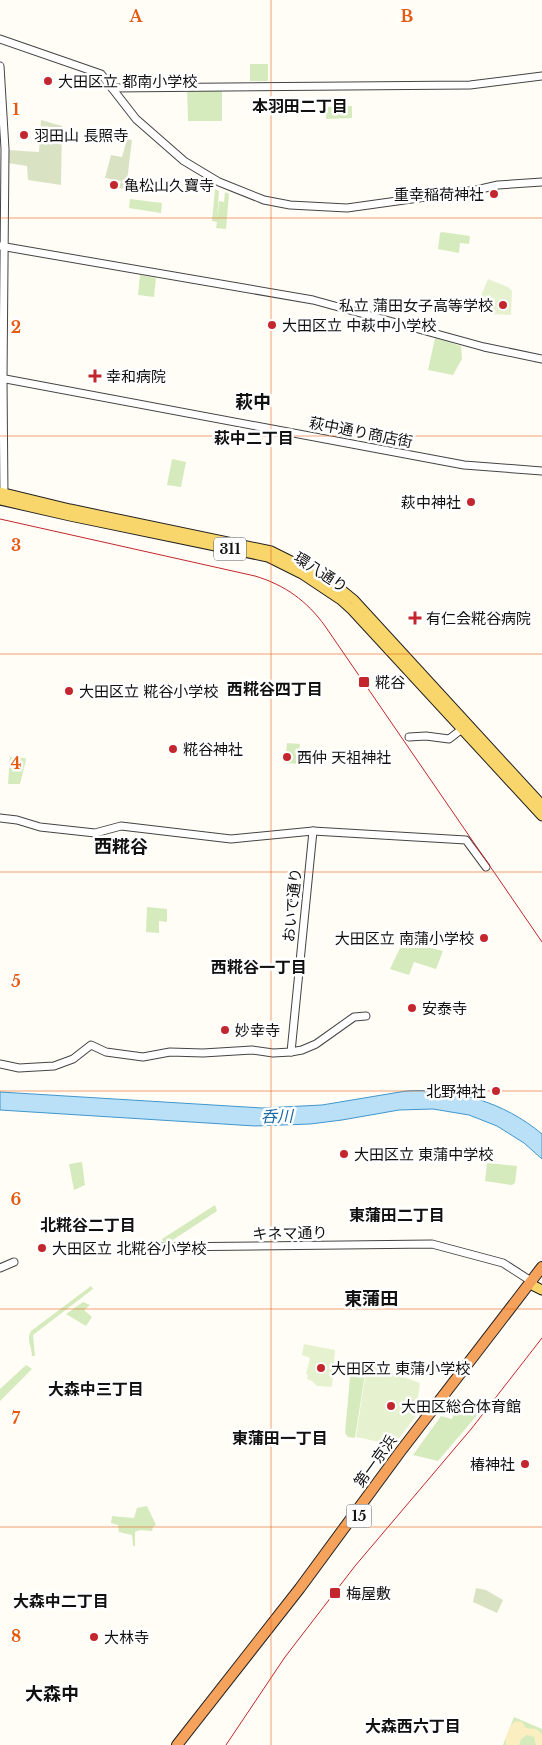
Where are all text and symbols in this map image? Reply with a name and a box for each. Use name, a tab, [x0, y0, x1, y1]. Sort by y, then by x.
text: A	[129, 6, 144, 26]
text: B	[401, 6, 414, 26]
place label: 大田区立 都南小学校	[58, 72, 197, 91]
marker: 大田区立 都南小学校	[42, 75, 54, 87]
district label: 本羽田二丁目	[252, 96, 348, 116]
text: 1	[13, 99, 20, 119]
place label: 羽田山 長照寺	[34, 126, 128, 145]
marker: 羽田山 長照寺	[18, 129, 30, 141]
place label: 亀松山久寶寺	[124, 176, 214, 195]
marker: 亀松山久寶寺	[108, 179, 120, 191]
place label: 重幸稲荷神社	[394, 185, 484, 204]
marker: 重幸稲荷神社	[488, 188, 500, 200]
place label: 私立 蒲田女子高等学校	[339, 296, 493, 315]
marker: 私立 蒲田女子高等学校	[497, 299, 509, 311]
place label: 大田区立 中萩中小学校	[282, 316, 436, 335]
text: 2	[11, 317, 21, 337]
marker: 大田区立 中萩中小学校	[266, 319, 278, 331]
place label: 幸和病院	[106, 367, 166, 386]
marker: 幸和病院	[88, 369, 102, 383]
district label: 萩中	[235, 391, 271, 413]
street label: 萩中通り商店街	[308, 413, 414, 451]
district label: 萩中二丁目	[214, 428, 294, 448]
place label: 萩中神社	[401, 493, 461, 512]
marker: 萩中神社	[465, 496, 477, 508]
text: 3	[11, 535, 21, 555]
road number: 311	[214, 538, 246, 560]
street label: 環八通り	[291, 548, 351, 596]
place label: 有仁会糀谷病院	[426, 609, 531, 628]
marker: 有仁会糀谷病院	[408, 611, 422, 625]
place label: 糀谷	[375, 673, 405, 692]
marker: 糀谷	[357, 675, 371, 689]
district label: 西糀谷四丁目	[227, 679, 323, 699]
place label: 大田区立 糀谷小学校	[79, 682, 218, 701]
marker: 大田区立 糀谷小学校	[63, 685, 75, 697]
place label: 糀谷神社	[183, 740, 243, 759]
marker: 糀谷神社	[167, 743, 179, 755]
place label: 西仲 天祖神社	[297, 748, 391, 767]
marker: 西仲 天祖神社	[281, 751, 293, 763]
text: 4	[11, 753, 21, 773]
district label: 西糀谷	[94, 836, 148, 858]
street label: おいで通り	[279, 867, 305, 943]
place label: 大田区立 南蒲小学校	[335, 929, 474, 948]
marker: 大田区立 南蒲小学校	[478, 932, 490, 944]
district label: 西糀谷一丁目	[211, 957, 307, 977]
text: 5	[11, 971, 21, 991]
place label: 安泰寺	[422, 999, 467, 1018]
marker: 安泰寺	[406, 1002, 418, 1014]
place label: 妙幸寺	[235, 1021, 280, 1040]
marker: 妙幸寺	[219, 1024, 231, 1036]
place label: 北野神社	[426, 1082, 486, 1101]
marker: 北野神社	[490, 1085, 502, 1097]
water label: 呑川	[261, 1106, 295, 1126]
place label: 大田区立 東蒲中学校	[354, 1145, 493, 1164]
marker: 大田区立 東蒲中学校	[338, 1148, 350, 1160]
text: 6	[11, 1189, 22, 1209]
district label: 東蒲田二丁目	[349, 1205, 445, 1225]
district label: 北糀谷二丁目	[40, 1215, 136, 1235]
street label: キネマ通り	[252, 1223, 328, 1243]
place label: 大田区立 北糀谷小学校	[52, 1239, 206, 1258]
marker: 大田区立 北糀谷小学校	[36, 1242, 48, 1254]
district label: 東蒲田	[344, 1288, 398, 1310]
place label: 大田区立 東蒲小学校	[331, 1359, 470, 1378]
marker: 大田区立 東蒲小学校	[315, 1362, 327, 1374]
district label: 大森中三丁目	[48, 1379, 144, 1399]
place label: 大田区総合体育館	[401, 1397, 521, 1416]
marker: 大田区総合体育館	[385, 1400, 397, 1412]
text: 7	[12, 1408, 21, 1428]
district label: 東蒲田一丁目	[232, 1428, 328, 1448]
street label: 第一京浜	[350, 1431, 400, 1491]
place label: 椿神社	[470, 1455, 515, 1474]
marker: 椿神社	[519, 1458, 531, 1470]
road number: 15	[346, 1504, 372, 1528]
place label: 梅屋敷	[346, 1584, 391, 1603]
marker: 梅屋敷	[328, 1586, 342, 1600]
district label: 大森中二丁目	[13, 1591, 109, 1611]
text: 8	[11, 1626, 21, 1646]
place label: 大林寺	[104, 1628, 149, 1647]
marker: 大林寺	[88, 1631, 100, 1643]
district label: 大森中	[25, 1683, 79, 1705]
district label: 大森西六丁目	[365, 1716, 461, 1736]

